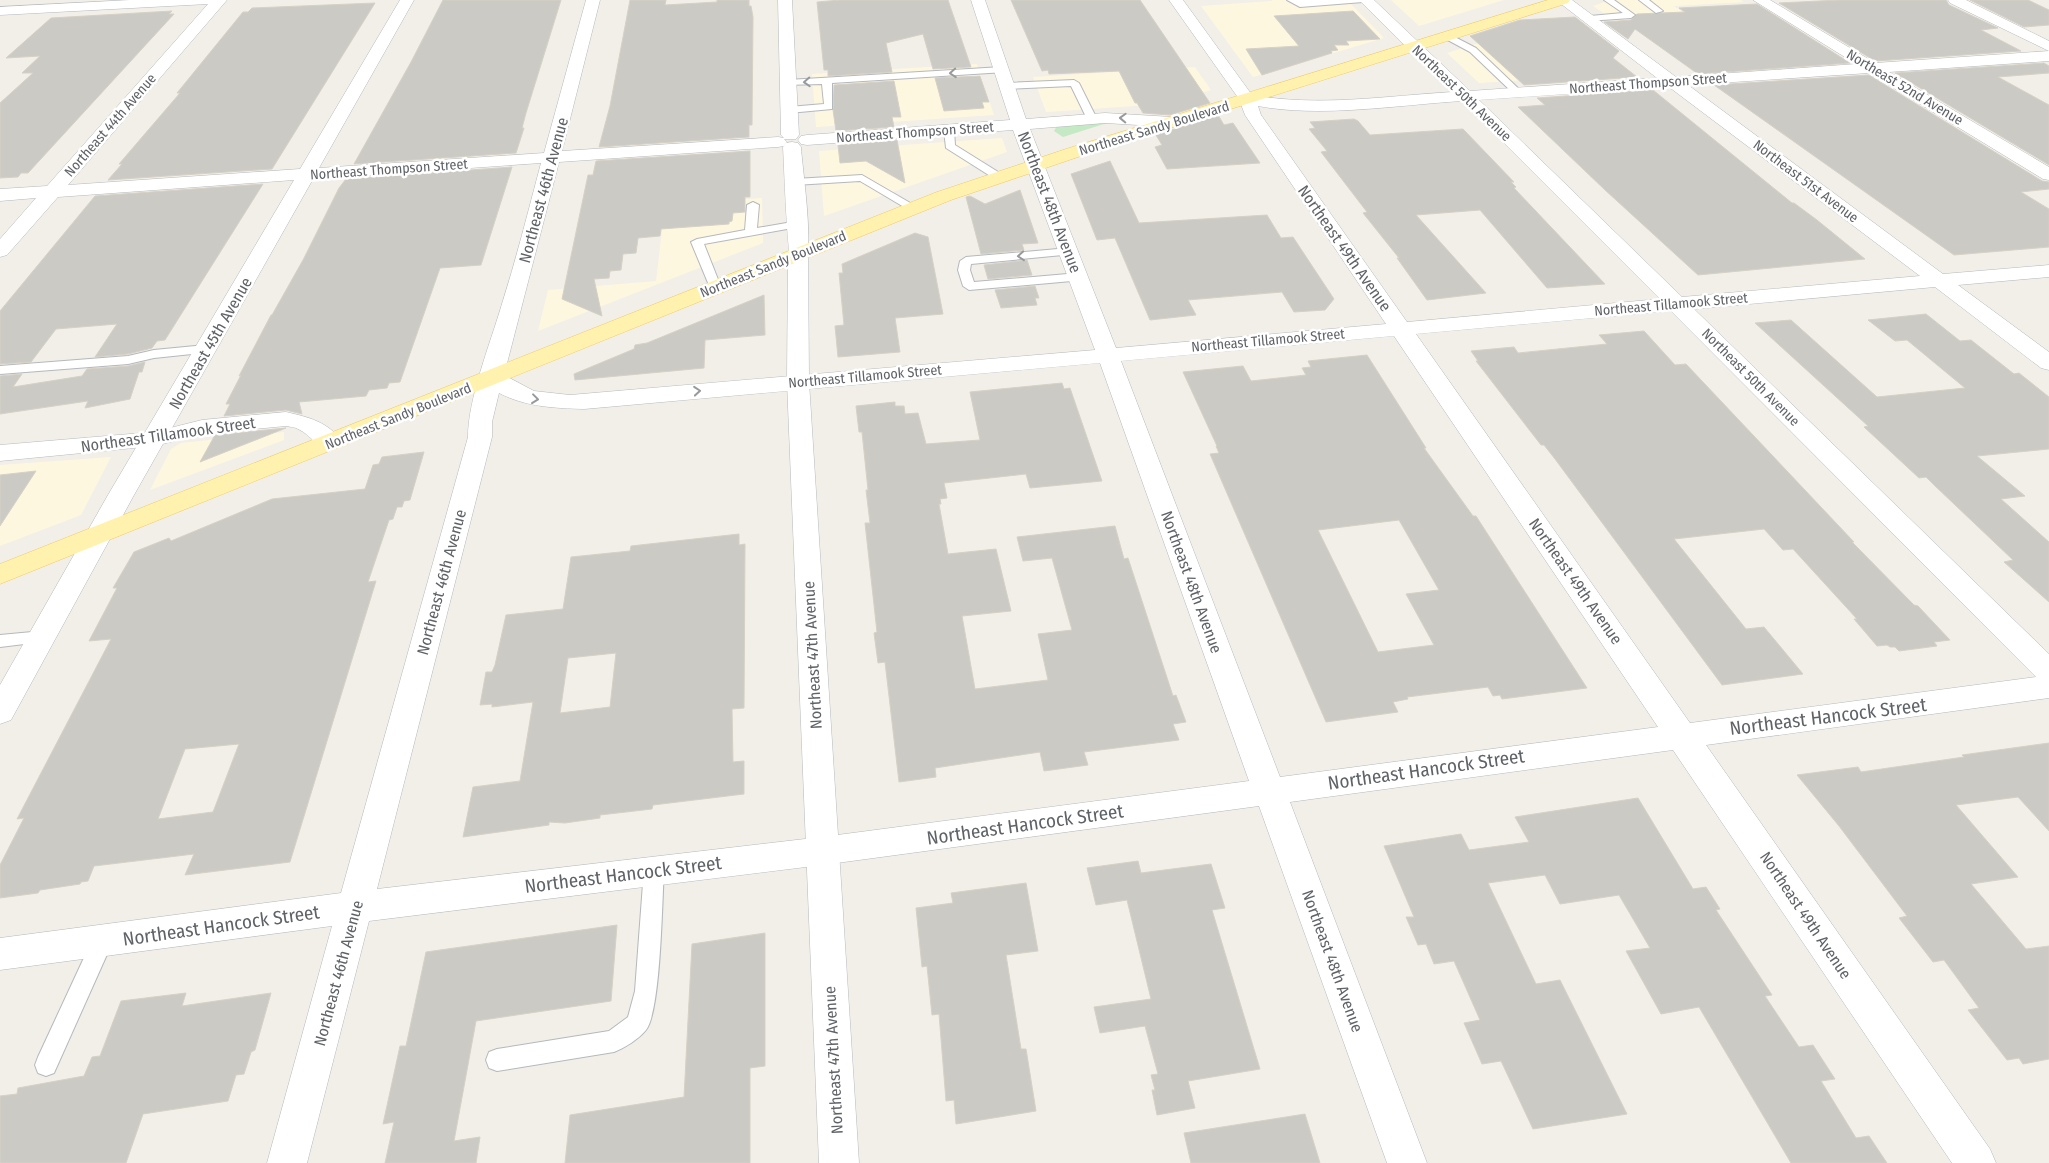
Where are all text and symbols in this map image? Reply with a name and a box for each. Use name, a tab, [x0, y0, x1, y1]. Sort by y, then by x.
street label: Northeast 50th Avenue	[1409, 42, 1515, 145]
street label: Northeast 52nd Avenue	[1843, 46, 1966, 129]
one-way arrow	[949, 67, 957, 78]
street label: Northeast Thompson Street	[1569, 69, 1728, 97]
street label: Northeast 44th Avenue	[61, 70, 160, 180]
one-way arrow	[803, 77, 811, 88]
street label: Northeast Sandy Boulevard	[1077, 98, 1231, 159]
one-way arrow	[1119, 113, 1126, 123]
street label: Northeast 46th Avenue	[515, 115, 572, 265]
street label: Northeast Thompson Street	[836, 118, 995, 146]
street label: Northeast 48th Avenue	[1014, 129, 1085, 276]
street label: Northeast 51st Avenue	[1750, 136, 1862, 227]
street label: Northeast Thompson Street	[310, 155, 469, 183]
street label: Northeast 49th Avenue	[1294, 182, 1395, 315]
street label: Northeast Sandy Boulevard	[698, 227, 849, 302]
one-way arrow	[1017, 250, 1025, 261]
street label: Northeast 45th Avenue	[165, 274, 256, 413]
street label: Northeast Tillamook Street	[1594, 289, 1749, 320]
street label: Northeast Tillamook Street	[1191, 325, 1346, 356]
street label: Northeast 50th Avenue	[1698, 325, 1803, 430]
street label: Northeast Tillamook Street	[788, 361, 943, 392]
street label: Northeast Sandy Boulevard	[323, 379, 474, 454]
one-way arrow	[694, 386, 702, 397]
one-way arrow	[532, 393, 540, 404]
street label: Northeast Tillamook Street	[80, 413, 257, 456]
street label: Northeast 46th Avenue	[413, 507, 470, 657]
street label: Northeast 48th Avenue	[1157, 508, 1226, 656]
street label: Northeast 49th Avenue	[1525, 515, 1626, 648]
street label: Northeast 47th Avenue	[799, 580, 826, 729]
street label: Northeast Hancock Street	[1728, 693, 1929, 740]
street label: Northeast Hancock Street	[1326, 744, 1527, 795]
street label: Northeast Hancock Street	[925, 799, 1126, 850]
street label: Northeast 49th Avenue	[1756, 848, 1855, 983]
street label: Northeast Hancock Street	[523, 851, 724, 898]
street label: Northeast 48th Avenue	[1298, 887, 1367, 1035]
street label: Northeast 46th Avenue	[310, 898, 367, 1048]
street label: Northeast Hancock Street	[121, 900, 322, 951]
street label: Northeast 47th Avenue	[820, 985, 847, 1134]

